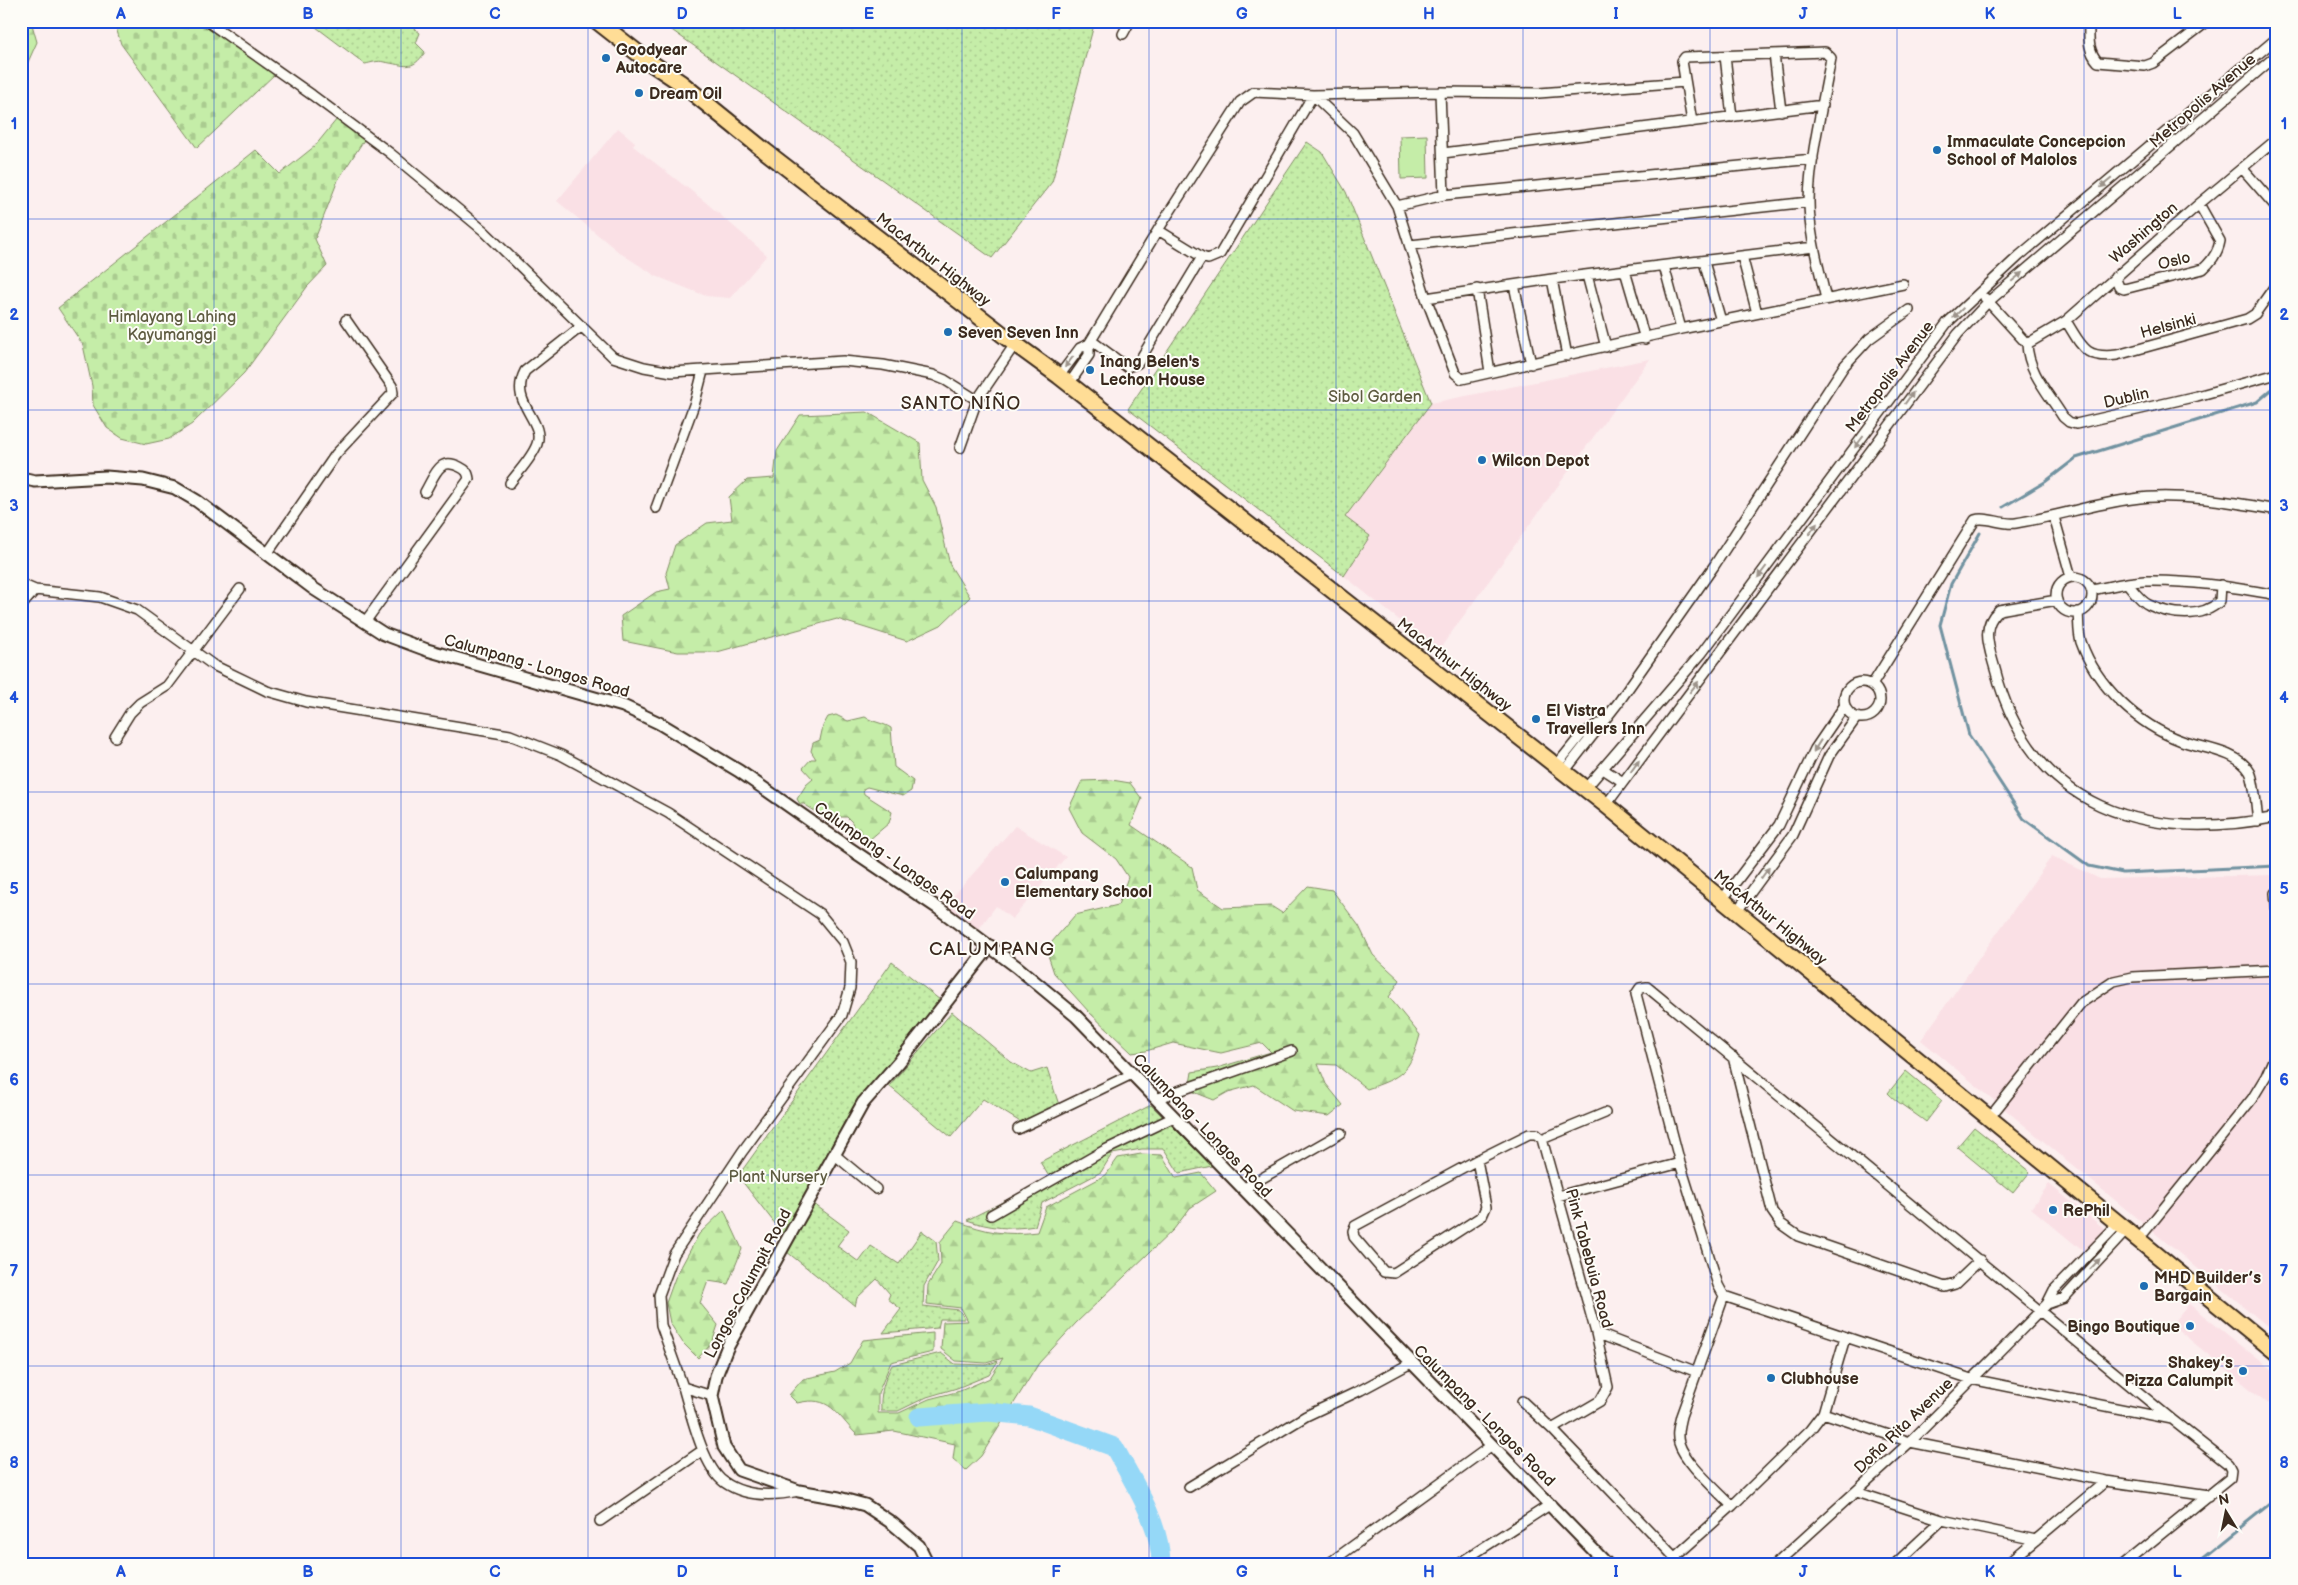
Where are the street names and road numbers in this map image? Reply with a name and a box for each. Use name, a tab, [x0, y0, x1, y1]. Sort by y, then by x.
street label: Metropolis Avenue	[2146, 50, 2260, 152]
street label: Washington	[2106, 198, 2182, 268]
street label: MacArthur Highway	[872, 210, 995, 311]
street label: Oslo	[2156, 248, 2193, 275]
street label: Helsinki	[2138, 310, 2198, 343]
street label: Metropolis Avenue	[1842, 317, 1939, 436]
street label: Dublin	[2102, 384, 2151, 413]
street label: MacArthur Highway	[1393, 615, 1516, 716]
street label: Calumpang - Longos Road	[442, 631, 632, 702]
street label: Calumpang - Longos Road	[810, 798, 978, 924]
street label: MacArthur Highway	[1710, 867, 1831, 970]
street label: Calumpang - Longos Road	[1128, 1050, 1275, 1202]
street label: Pink Tabebuia Road	[1561, 1187, 1616, 1330]
street label: Longos-Calumpit Road	[701, 1206, 796, 1361]
street label: Calumpang - Longos Road	[1409, 1341, 1559, 1491]
street label: Doña Rita Avenue	[1851, 1374, 1958, 1478]

